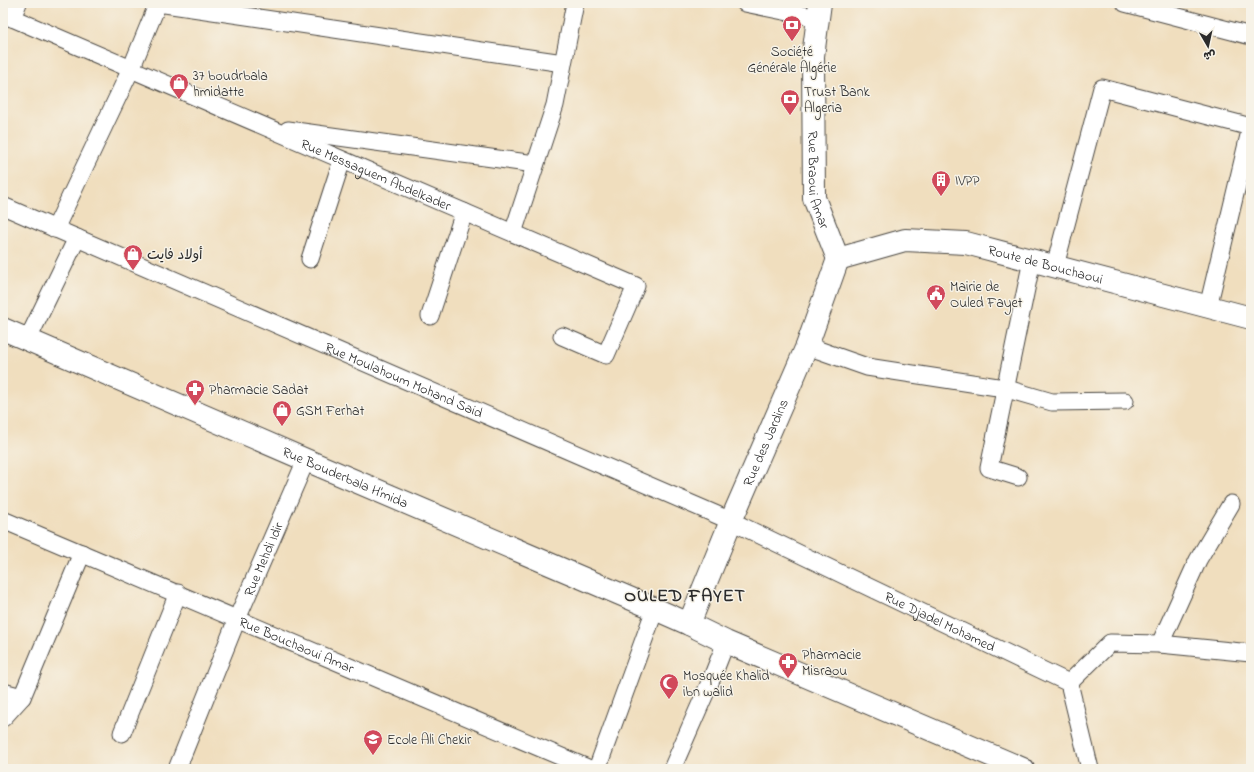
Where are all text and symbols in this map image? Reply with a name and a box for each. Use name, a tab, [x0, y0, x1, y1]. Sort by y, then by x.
bank icon: Société Générale Algérie	[781, 14, 803, 42]
north arrow	[1188, 26, 1228, 66]
place label: Société Générale Algérie	[748, 42, 837, 80]
text: ش	[1202, 46, 1217, 64]
place label: 37 boudrbala hmidatte	[193, 66, 268, 103]
shop icon: 37 boudrbala hmidatte	[168, 72, 190, 100]
place label: Trust Bank Algeria	[804, 82, 871, 120]
bank icon: Trust Bank Algeria	[779, 88, 801, 116]
street label: Rue Braoui Amar	[802, 131, 834, 233]
street label: Rue Messaguem Abdelkader	[297, 134, 455, 218]
building icon: IVPP	[930, 169, 952, 197]
place label: IVPP	[955, 171, 980, 192]
street label: Route de Bouchaoui	[985, 240, 1105, 291]
shop icon: أولاد فايت	[122, 243, 144, 271]
place label: أولاد فايت	[147, 245, 203, 266]
place label: Mairie de Ouled Fayet	[950, 277, 1023, 315]
public building icon: Mairie de Ouled Fayet	[925, 283, 947, 311]
street label: Rue Moulahoum Mohand Said	[321, 337, 486, 424]
pharmacy icon: Pharmacie Sadat	[184, 378, 206, 406]
place label: Pharmacie Sadat	[209, 380, 309, 401]
street label: Rue des Jardins	[738, 396, 795, 490]
shop icon: GSM Ferhat	[271, 399, 293, 427]
place label: GSM Ferhat	[296, 401, 365, 422]
street label: Rue Bouderbala H'mida	[278, 442, 411, 514]
street label: Rue Mehdi Idir	[239, 519, 290, 600]
district label: OULED FAYET	[624, 584, 746, 610]
street label: Rue Djadel Mohamed	[880, 587, 998, 658]
street label: Rue Bouchaoui Amar	[235, 612, 358, 680]
place label: Pharmacie Misraou	[802, 645, 862, 682]
pharmacy icon: Pharmacie Misraou	[777, 651, 799, 679]
place label: Mosquée Khalid ibn walid	[683, 666, 770, 703]
mosque icon: Mosquée Khalid ibn walid	[658, 672, 680, 700]
school or university icon: Ecole Ali Chekir	[362, 728, 384, 756]
place label: Ecole Ali Chekir	[387, 730, 472, 751]

